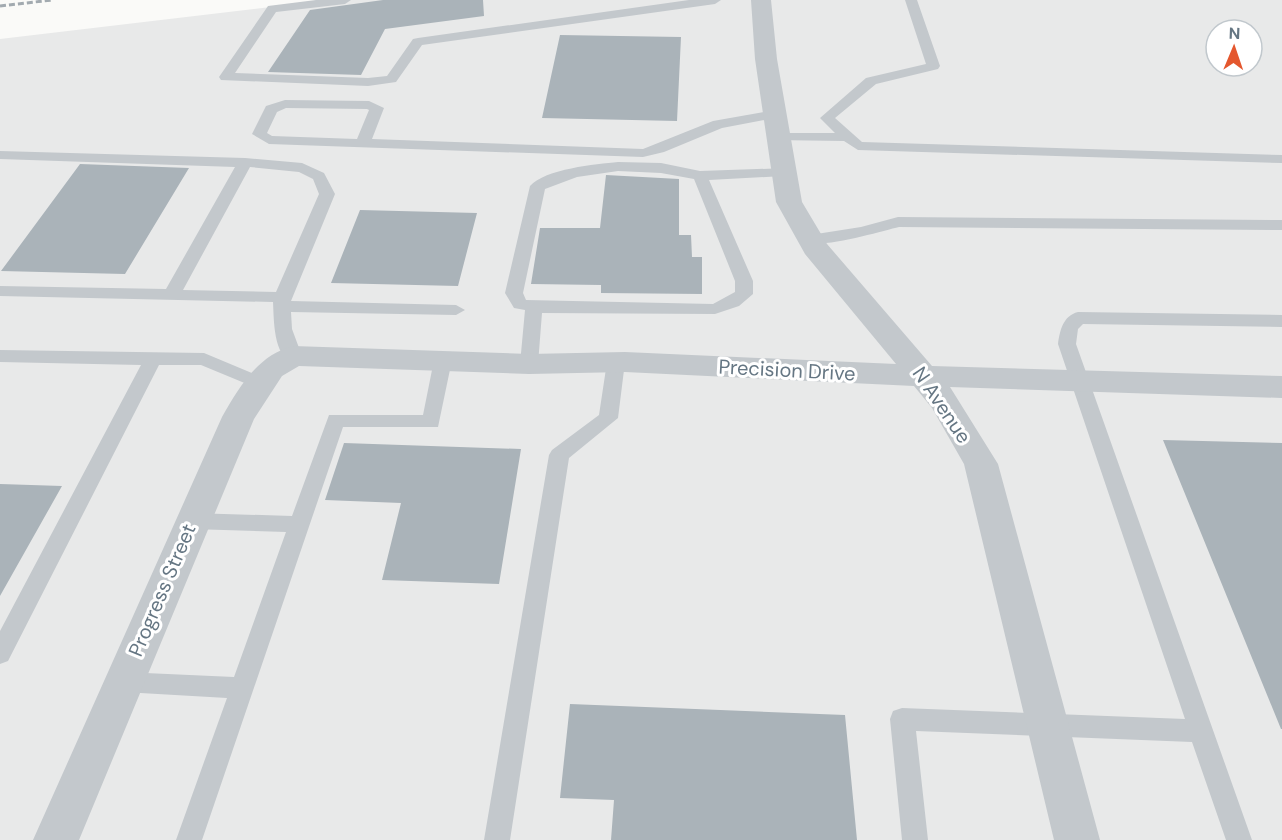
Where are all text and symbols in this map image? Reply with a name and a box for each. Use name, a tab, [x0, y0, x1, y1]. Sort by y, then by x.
north arrow	[1204, 18, 1264, 78]
text: N	[1228, 23, 1241, 44]
street label: Precision Drive	[718, 353, 856, 387]
street label: N Avenue	[907, 362, 977, 448]
street label: Progress Street	[122, 520, 202, 660]

